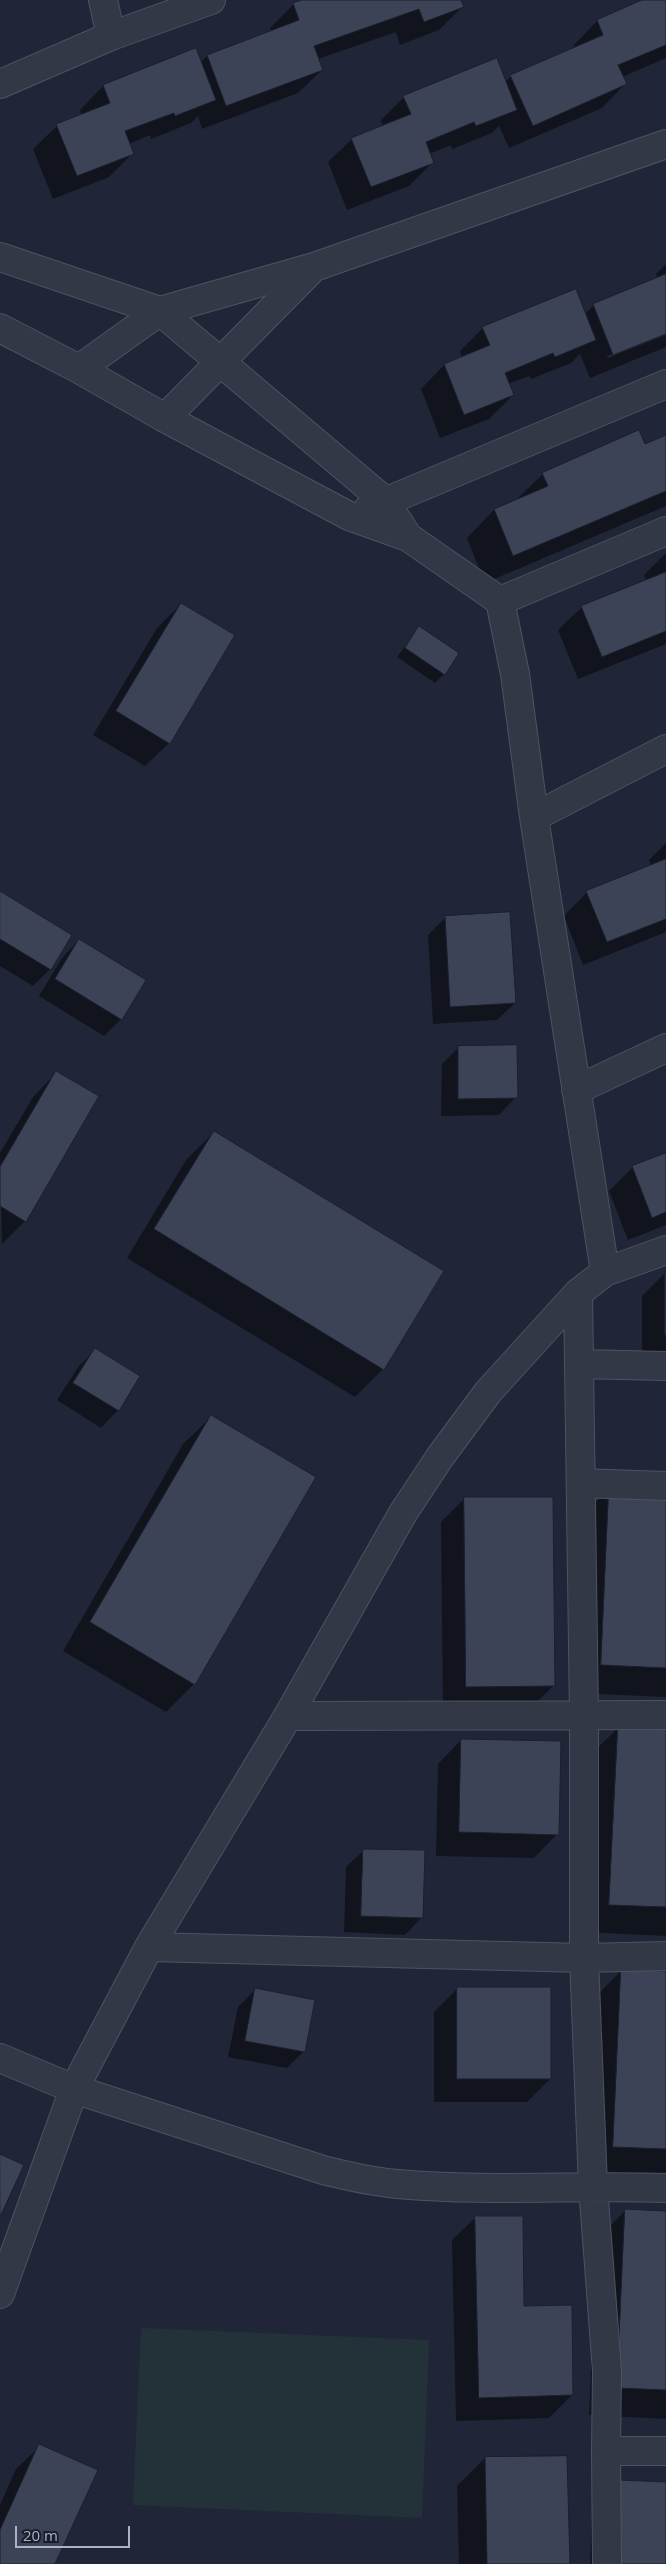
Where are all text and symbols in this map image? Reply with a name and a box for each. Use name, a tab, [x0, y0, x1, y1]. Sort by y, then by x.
scale bar	[18, 2516, 132, 2548]
text: 20 m	[23, 2525, 58, 2545]

